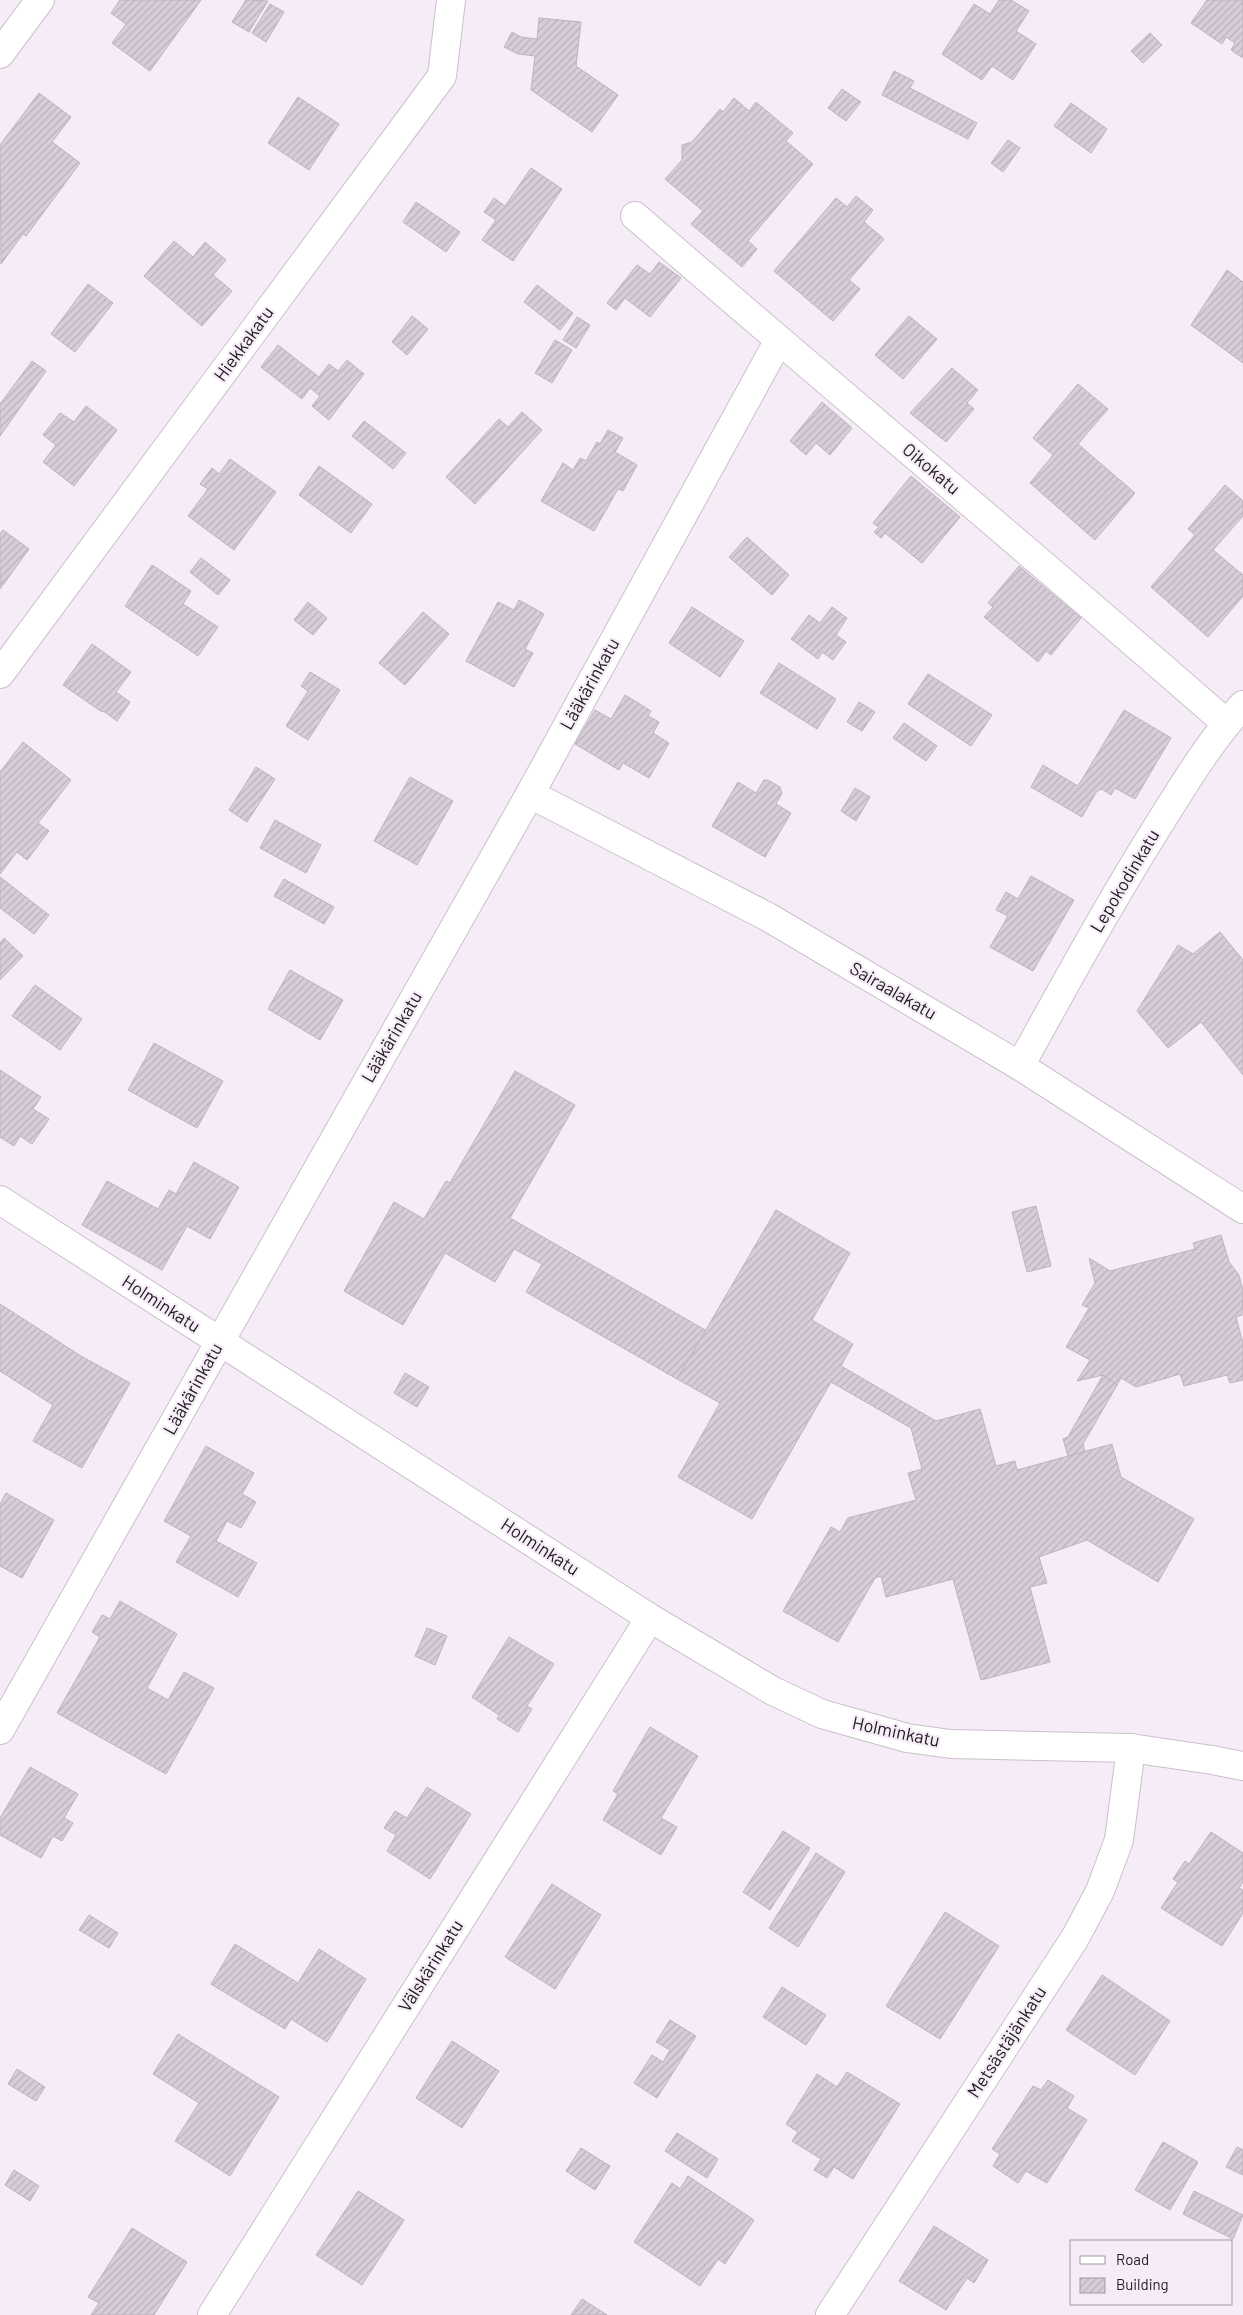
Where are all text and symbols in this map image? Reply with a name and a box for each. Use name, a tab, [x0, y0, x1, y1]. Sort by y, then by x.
street label: Hiekkakatu	[209, 302, 278, 385]
street label: Oikokatu	[898, 438, 965, 499]
street label: Lääkärinkatu	[555, 634, 623, 733]
street label: Lepokodinkatu	[1085, 825, 1164, 936]
street label: Sairaalakatu	[846, 956, 941, 1024]
street label: Lääkärinkatu	[356, 987, 426, 1086]
street label: Holminkatu	[118, 1270, 205, 1337]
street label: Lääkärinkatu	[158, 1339, 226, 1438]
street label: Holminkatu	[497, 1513, 584, 1580]
street label: Holminkatu	[850, 1711, 942, 1751]
street label: Välskärinkatu	[393, 1915, 467, 2016]
street label: Metsästäjänkatu	[962, 1982, 1050, 2101]
legend	[1070, 2240, 1233, 2305]
text: Road	[1116, 2250, 1149, 2268]
text: Building	[1116, 2275, 1169, 2293]

